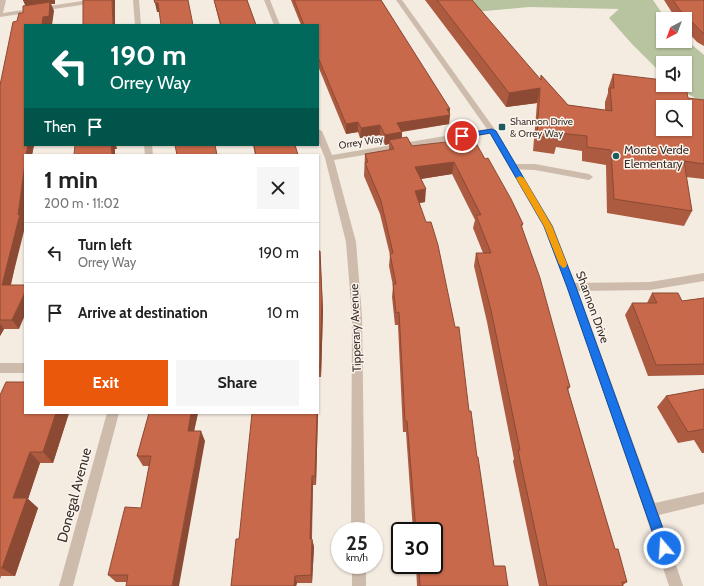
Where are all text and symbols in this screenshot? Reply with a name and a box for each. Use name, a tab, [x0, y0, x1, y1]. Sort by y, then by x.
north arrow	[656, 12, 692, 48]
map controls	[656, 12, 692, 136]
text: 190 m	[110, 38, 186, 72]
icon: left	[44, 40, 96, 92]
button: sound	[656, 56, 692, 92]
text: Orrey Way	[110, 72, 191, 94]
button: search	[656, 100, 692, 136]
place label: Shannon Drive & Orrey Way	[510, 115, 573, 140]
icon: arrive	[84, 116, 106, 138]
text: Then	[44, 118, 76, 136]
pin	[445, 119, 479, 153]
marker: Shannon Drive & Orrey Way	[497, 122, 507, 132]
icon: arrive	[451, 125, 473, 147]
street label: Orrey Way	[338, 132, 384, 152]
place label: Monte Verde Elementary	[624, 142, 689, 171]
marker: Monte Verde Elementary	[611, 151, 621, 161]
text: 1 min	[44, 165, 98, 194]
button: close	[257, 167, 299, 209]
text: 200 m · 11:02	[44, 195, 119, 211]
text: Turn left	[78, 236, 132, 254]
icon: left	[44, 242, 66, 264]
text: 190 m	[259, 244, 299, 262]
text: Orrey Way	[78, 254, 136, 270]
street label: Shannon Drive	[573, 269, 613, 345]
street label: Tipperary Avenue	[346, 284, 364, 372]
icon: arrive	[44, 302, 66, 324]
text: Arrive at destination	[78, 304, 208, 322]
text: 10 m	[267, 304, 299, 322]
button: Exit	[44, 360, 168, 406]
button: Share	[176, 360, 299, 406]
street label: Donegal Avenue	[53, 446, 95, 544]
speed limit sign: 30	[391, 522, 443, 574]
position arrow	[643, 527, 685, 569]
text: 25	[346, 531, 368, 555]
text: km/h	[346, 551, 368, 564]

